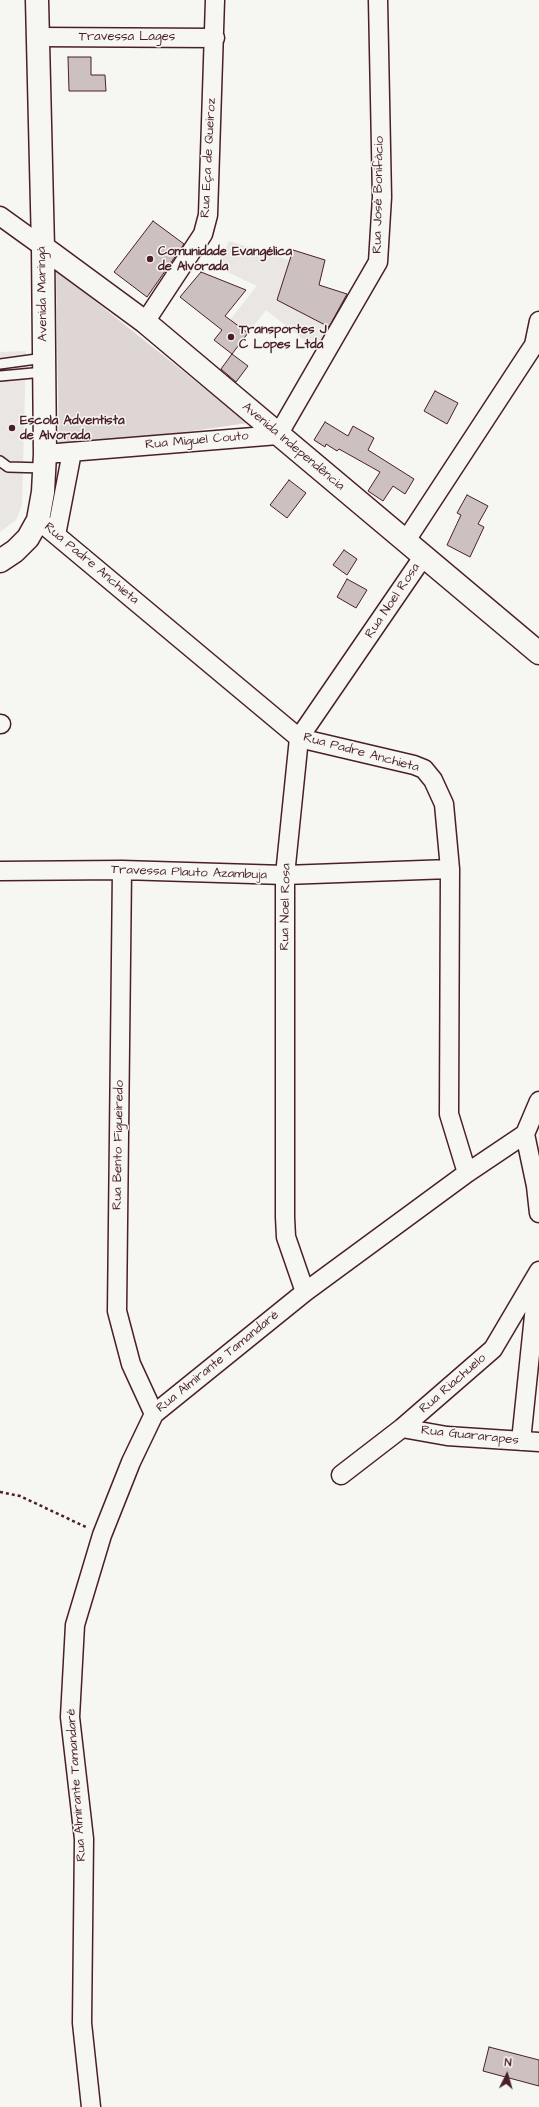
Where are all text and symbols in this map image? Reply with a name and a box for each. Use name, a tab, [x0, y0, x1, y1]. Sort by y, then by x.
street label: Travessa Lages	[79, 29, 175, 45]
street label: Rua Eça de Queiroz	[198, 98, 220, 218]
street label: Rua José Bonifácio	[370, 136, 388, 254]
place label: Comunidade Evangélica de Alvorada	[158, 244, 292, 275]
street label: Avenida Maringá	[34, 246, 52, 342]
marker: Comunidade Evangélica de Alvorada	[145, 254, 155, 264]
place label: Transportes J C Lopes Ltda	[239, 322, 327, 353]
marker: Transportes J C Lopes Ltda	[226, 332, 236, 342]
street label: Avenida Independência	[239, 400, 347, 494]
place label: Escola Adventista de Alvorada	[20, 413, 125, 444]
marker: Escola Adventista de Alvorada	[7, 423, 17, 433]
street label: Rua Miguel Couto	[145, 429, 249, 453]
street label: Rua Padre Anchieta	[40, 520, 142, 608]
street label: Rua Noel Rosa	[362, 561, 424, 641]
street label: Rua Padre Anchieta	[301, 730, 421, 776]
street label: Travessa Plauto Azambuja	[111, 862, 267, 884]
street label: Rua Noel Rosa	[277, 863, 295, 951]
street label: Rua Bento Figueiredo	[110, 1080, 128, 1210]
street label: Rua Almirante Tamandaré	[153, 1308, 283, 1416]
street label: Rua Riachuelo	[416, 1351, 490, 1417]
street label: Rua Guararapes	[420, 1423, 520, 1449]
street label: Rua Almirante Tamandaré	[64, 1708, 90, 1862]
north arrow	[487, 2055, 527, 2095]
text: N	[504, 2055, 512, 2070]

